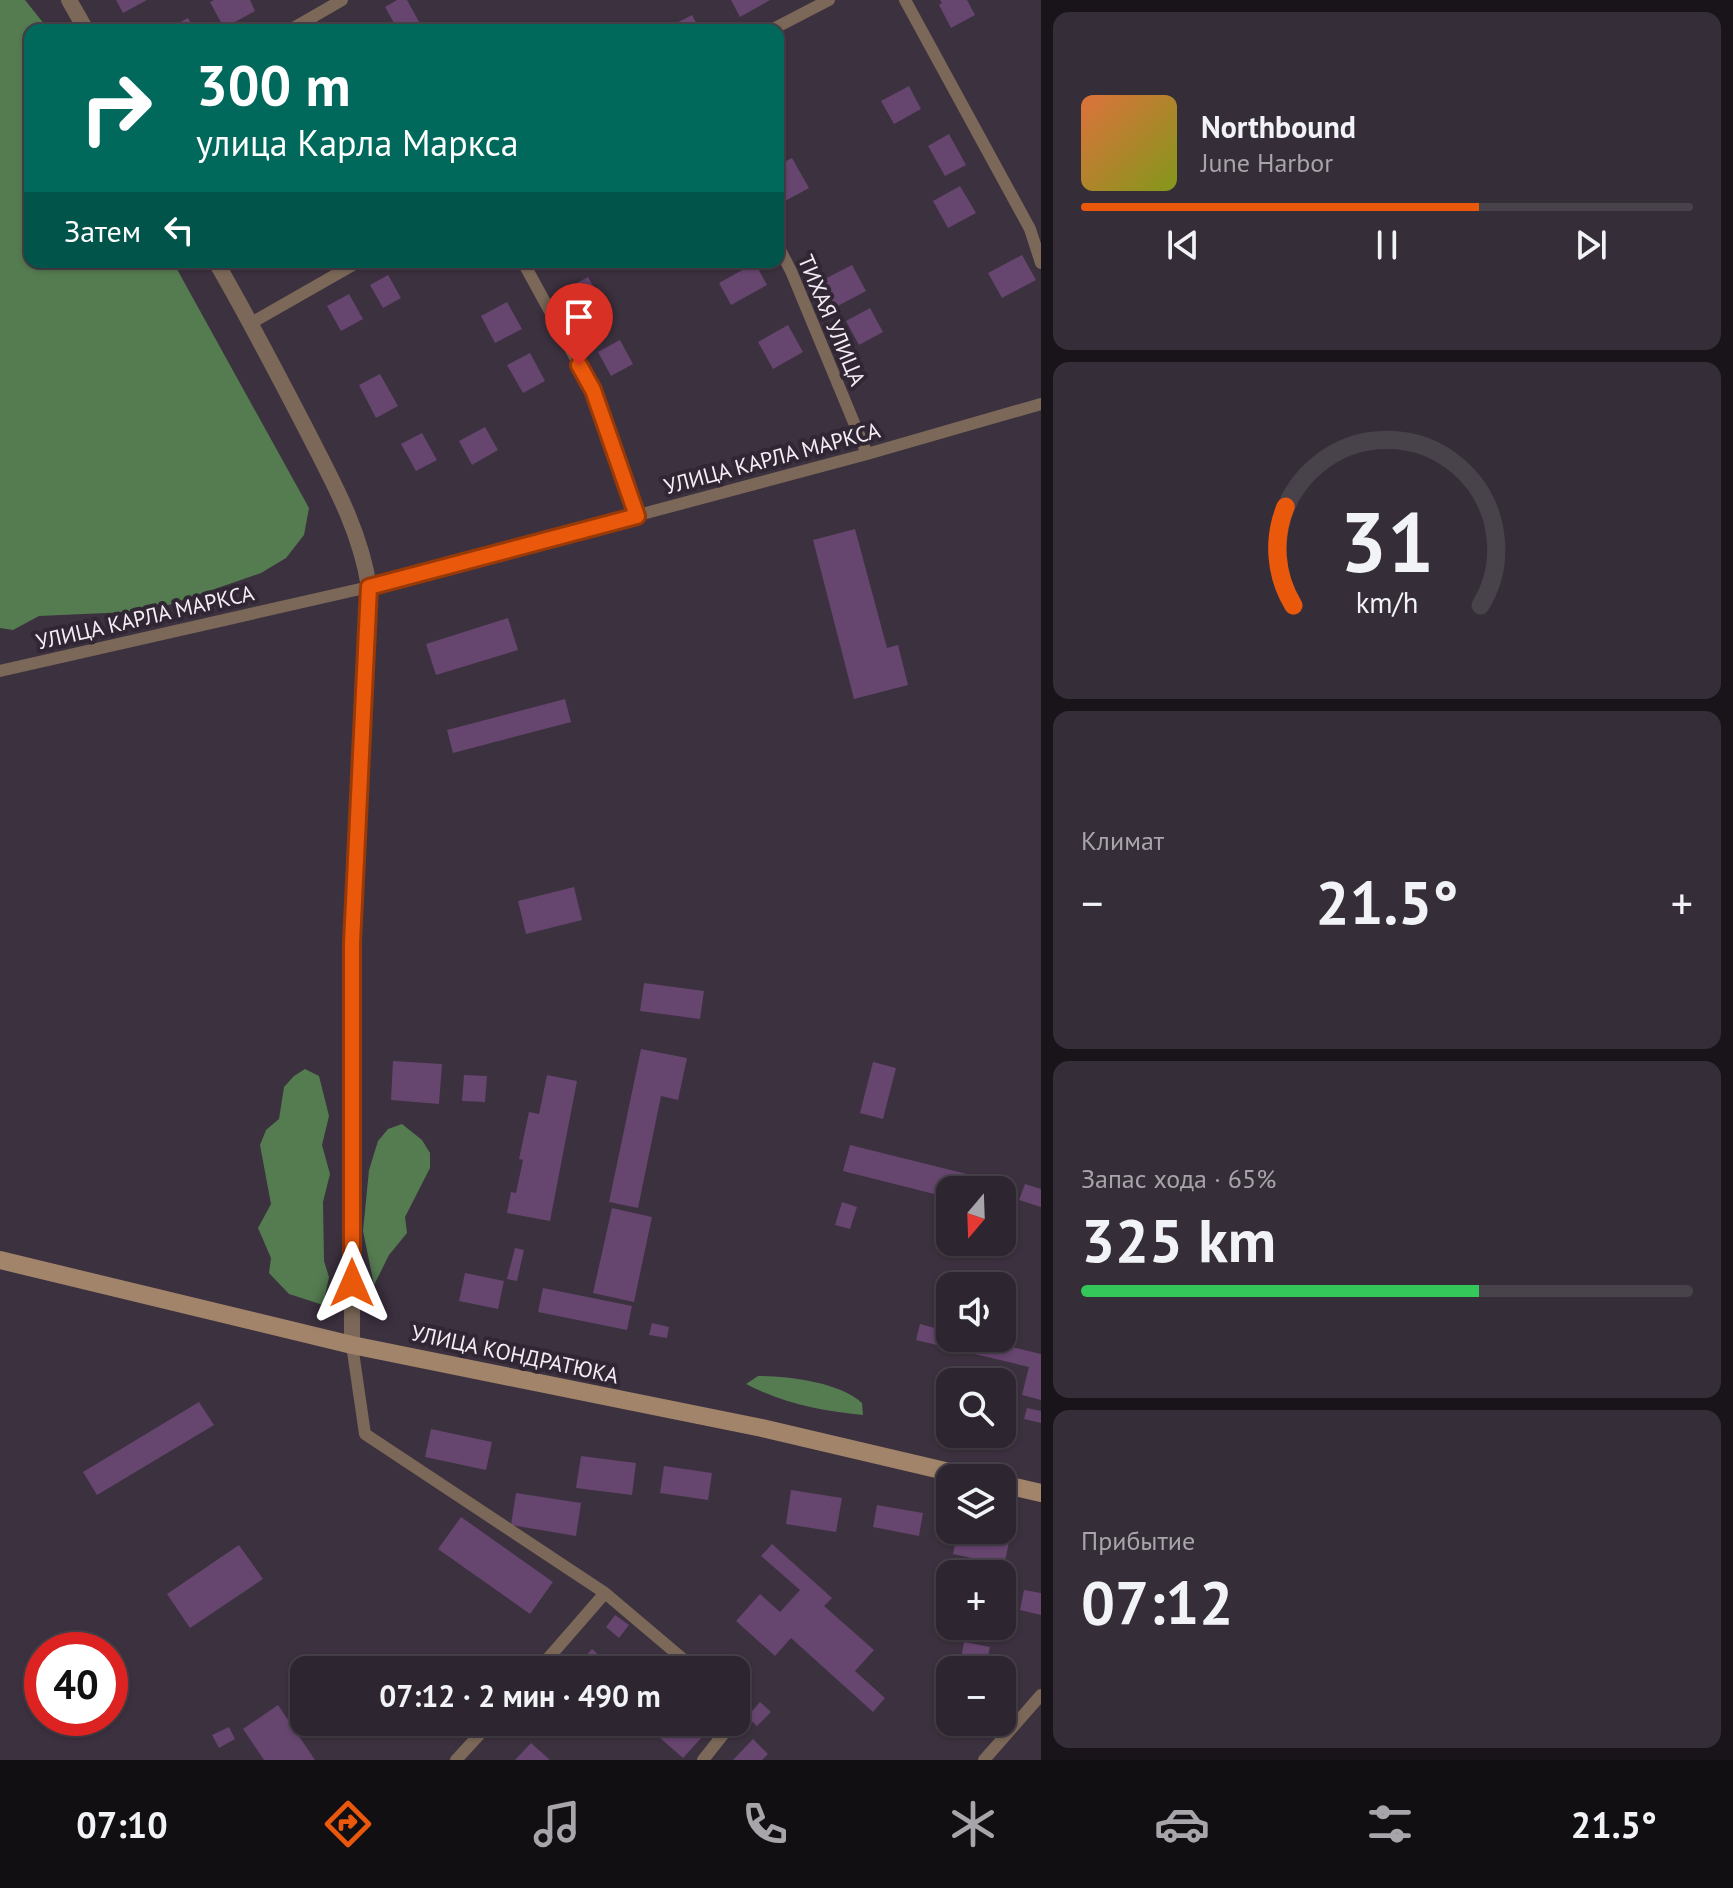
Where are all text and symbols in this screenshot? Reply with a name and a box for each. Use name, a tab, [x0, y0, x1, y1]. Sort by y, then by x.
text: 300 m	[196, 49, 351, 121]
icon: right	[64, 56, 168, 160]
text: Northbound	[1201, 107, 1356, 146]
text: улица Карла Маркса	[196, 119, 519, 166]
text: June Harbor	[1201, 146, 1333, 179]
icon: left	[157, 208, 201, 252]
text: Затем	[64, 211, 141, 250]
icon: previous	[1161, 223, 1205, 267]
icon: pause	[1365, 223, 1409, 267]
icon: next	[1569, 223, 1613, 267]
street label: ТИХАЯ УЛИЦА	[792, 250, 872, 390]
pin	[545, 283, 613, 365]
icon: arrive	[557, 295, 601, 339]
street label: УЛИЦА КАРЛА МАРКСА	[661, 416, 883, 500]
text: 31	[1340, 487, 1434, 595]
street label: УЛИЦА КАРЛА МАРКСА	[33, 578, 257, 656]
text: km/h	[1356, 585, 1418, 622]
text: Климат	[1081, 824, 1164, 857]
text: 21.5°	[1315, 863, 1459, 941]
text: −	[1081, 874, 1103, 931]
text: +	[1671, 874, 1693, 931]
text: Запас хода · 65%	[1081, 1162, 1276, 1195]
north arrow	[936, 1176, 1016, 1256]
map controls	[936, 1176, 1016, 1736]
text: 325 km	[1081, 1201, 1276, 1279]
position arrow	[310, 1241, 394, 1325]
button: sound	[936, 1272, 1016, 1352]
street label: УЛИЦА КОНДРАТЮКА	[409, 1318, 621, 1390]
button: search	[936, 1368, 1016, 1448]
button: layers	[936, 1464, 1016, 1544]
text: Прибытие	[1081, 1524, 1195, 1557]
button: +	[936, 1560, 1016, 1640]
text: 07:12	[1081, 1563, 1233, 1641]
speed limit sign: 40	[24, 1632, 128, 1736]
button: −	[936, 1656, 1016, 1736]
text: 07:12 · 2 мин · 490 m	[379, 1676, 661, 1715]
icon: directions	[320, 1796, 376, 1852]
icon: music	[529, 1796, 585, 1852]
icon: phone	[737, 1796, 793, 1852]
icon: climate	[945, 1796, 1001, 1852]
icon: car	[1154, 1796, 1210, 1852]
icon: filters	[1362, 1796, 1418, 1852]
text: 07:10	[76, 1801, 168, 1848]
text: 21.5°	[1571, 1801, 1657, 1848]

